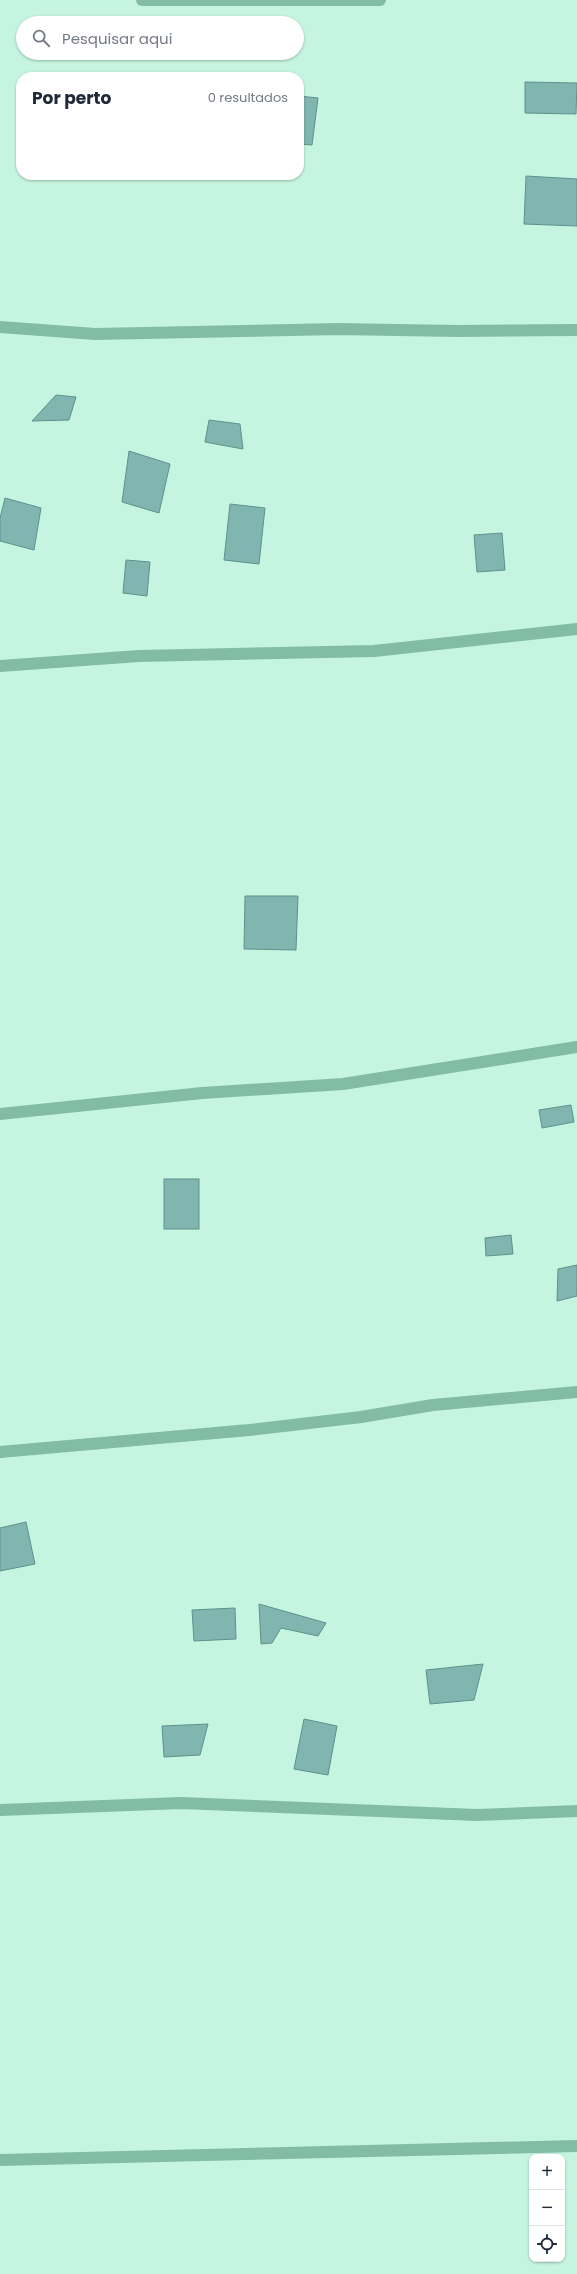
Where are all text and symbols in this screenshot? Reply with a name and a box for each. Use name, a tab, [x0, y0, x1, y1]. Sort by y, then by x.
search box	[16, 16, 304, 60]
icon: search	[30, 27, 52, 49]
text: Pesquisar aqui	[62, 28, 172, 49]
text: Por perto	[32, 86, 111, 110]
text: 0 resultados	[208, 88, 288, 107]
map controls	[529, 2154, 565, 2262]
button: +	[529, 2154, 565, 2190]
button: −	[529, 2190, 565, 2226]
button: locate	[529, 2226, 565, 2262]

